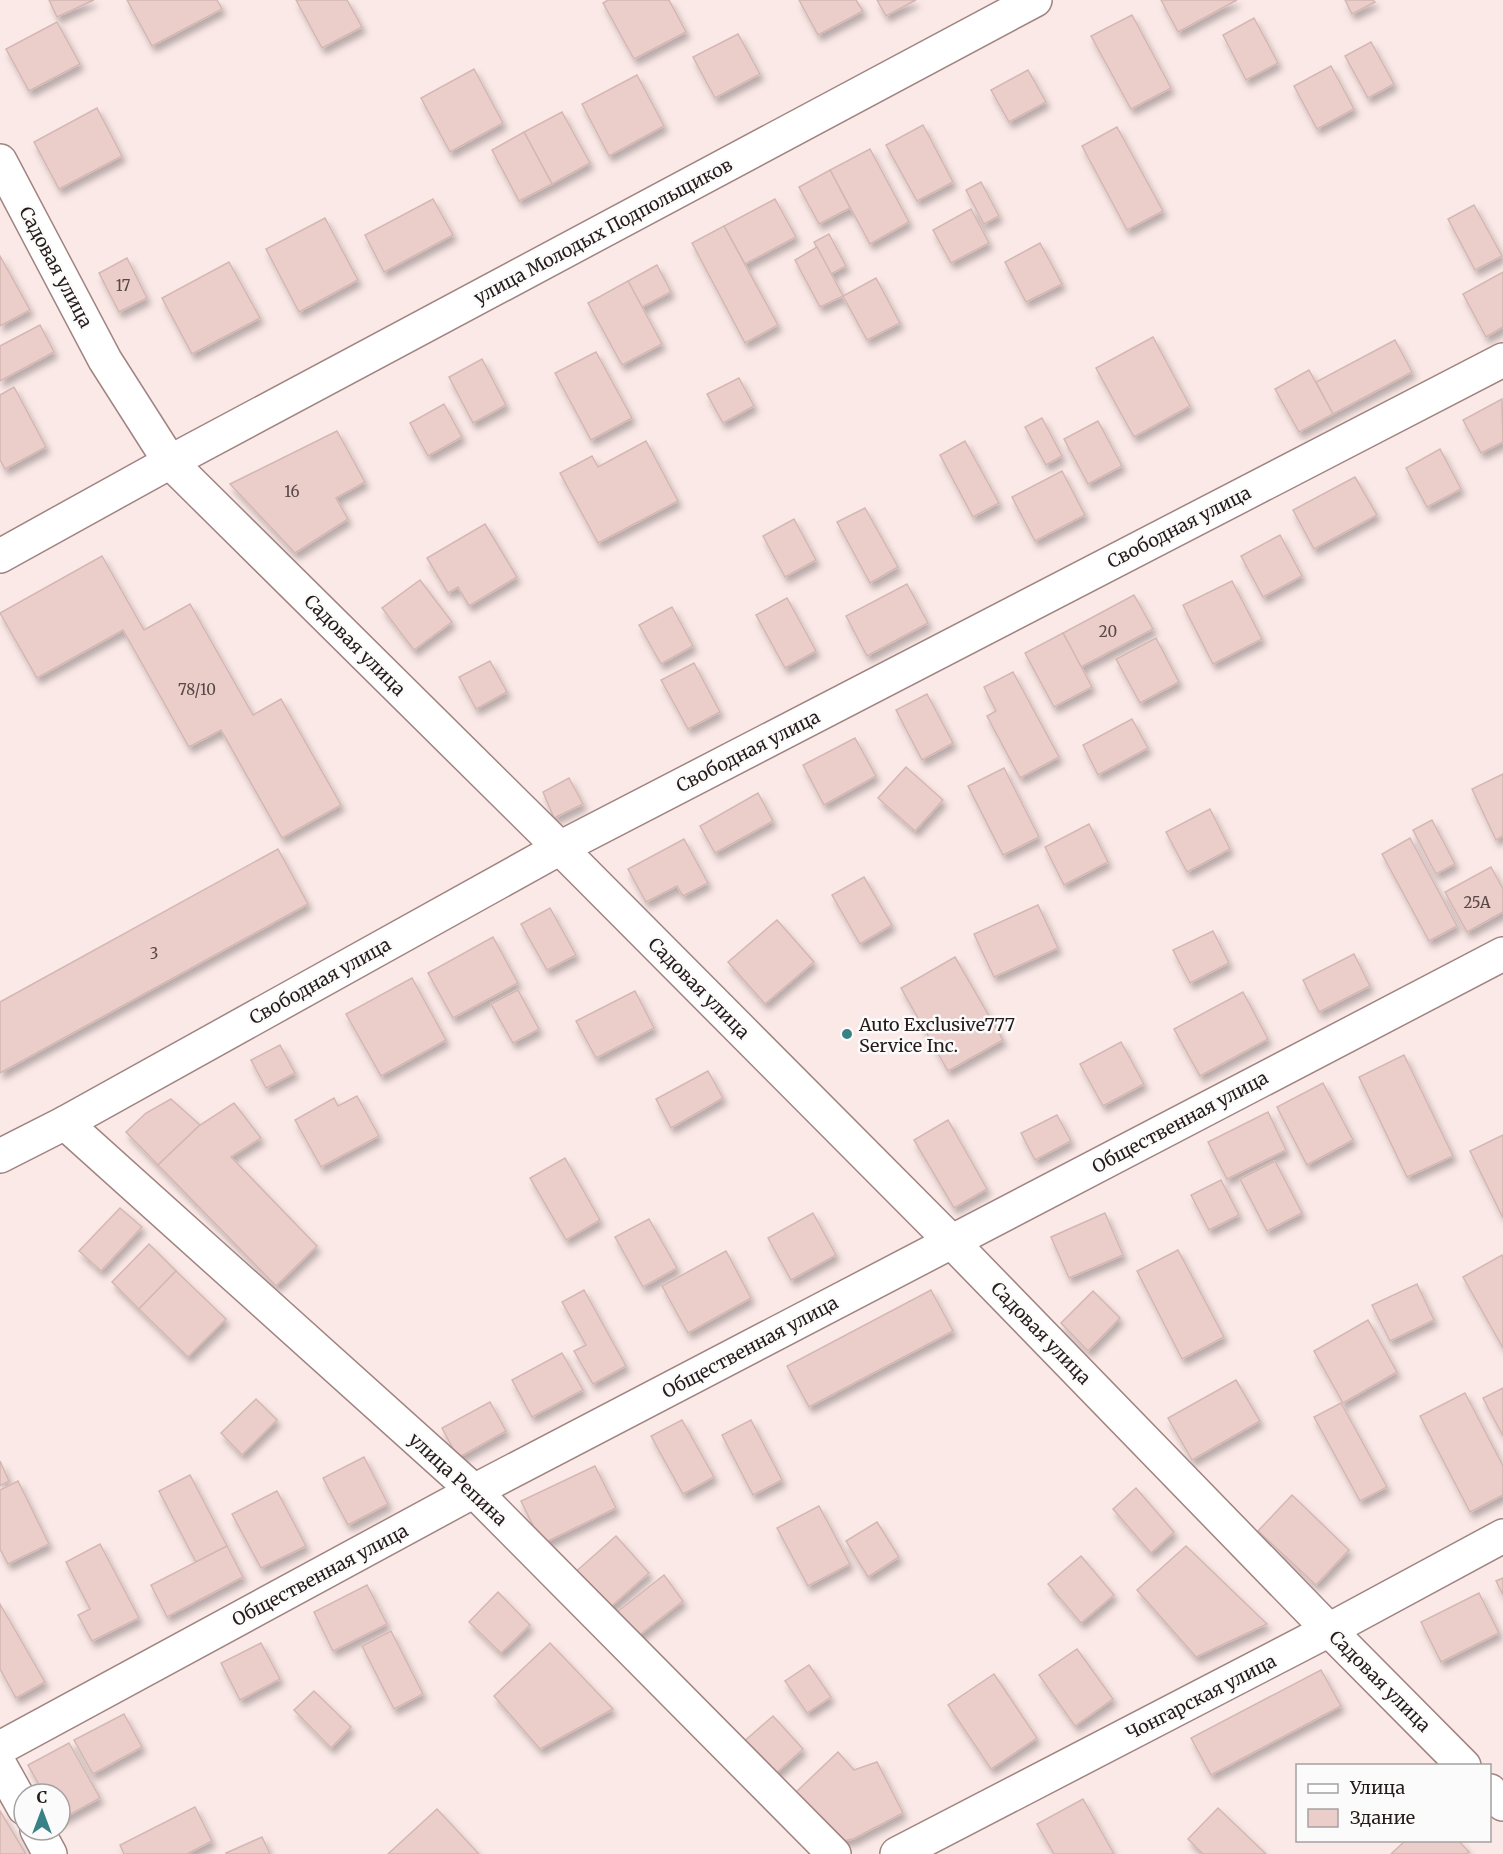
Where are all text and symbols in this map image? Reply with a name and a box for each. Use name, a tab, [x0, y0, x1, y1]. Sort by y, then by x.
street label: улица Молодых Подпольщиков	[470, 153, 737, 309]
street label: Садовая улица	[14, 202, 98, 332]
house number: 17	[116, 276, 131, 295]
street label: Свободная улица	[1103, 481, 1255, 573]
house number: 16	[284, 482, 300, 501]
street label: Садовая улица	[299, 589, 411, 701]
house number: 20	[1099, 622, 1117, 641]
house number: 78/10	[178, 680, 216, 699]
street label: Свободная улица	[672, 705, 824, 797]
house number: 25А	[1463, 893, 1491, 912]
street label: Свободная улица	[245, 932, 395, 1029]
street label: Садовая улица	[643, 932, 755, 1044]
house number: 3	[150, 944, 158, 963]
place label: Auto Exclusive777 Service Inc.	[858, 1013, 1015, 1057]
marker: Auto Exclusive777 Service Inc.	[840, 1027, 854, 1041]
street label: Общественная улица	[1088, 1066, 1272, 1178]
street label: Садовая улица	[986, 1277, 1096, 1389]
street label: Общественная улица	[658, 1291, 842, 1403]
street label: улица Репина	[404, 1427, 512, 1531]
street label: Общественная улица	[228, 1519, 412, 1631]
street label: Садовая улица	[1324, 1625, 1436, 1737]
street label: Чонгарская улица	[1122, 1649, 1280, 1745]
legend	[1296, 1764, 1491, 1842]
text: Улица	[1349, 1776, 1405, 1799]
north arrow	[12, 1782, 72, 1842]
text: С	[37, 1787, 47, 1807]
text: Здание	[1350, 1806, 1415, 1829]

